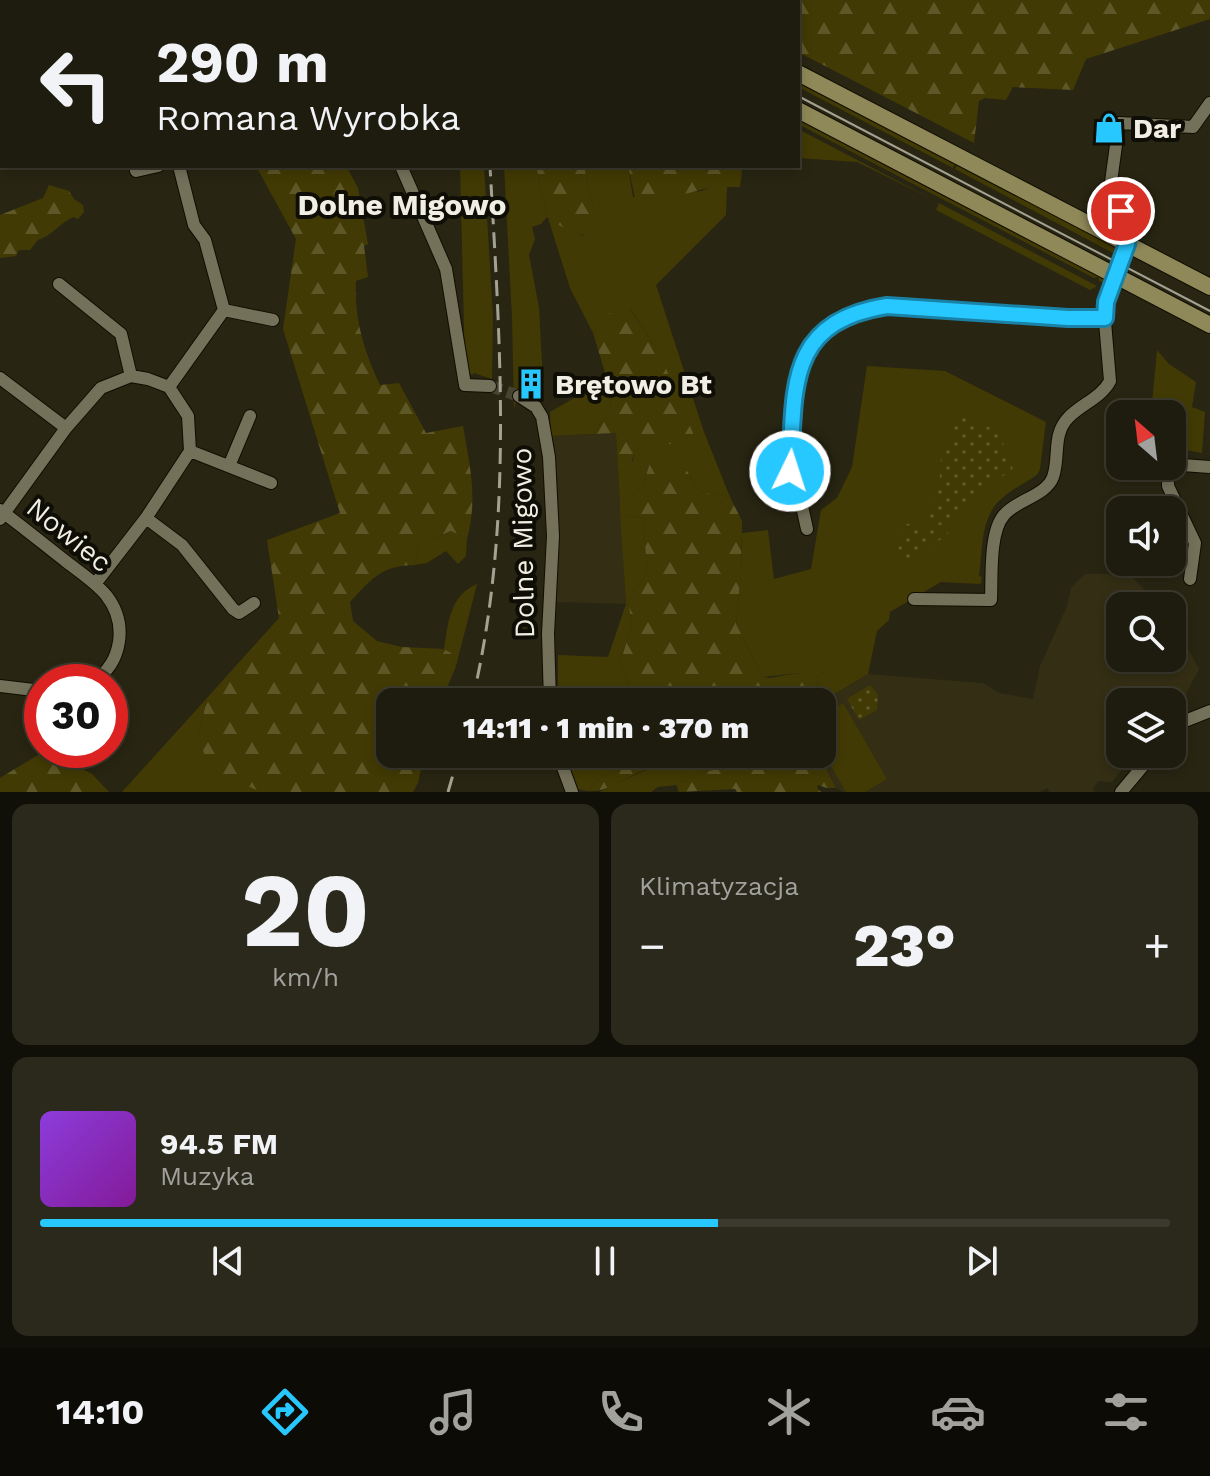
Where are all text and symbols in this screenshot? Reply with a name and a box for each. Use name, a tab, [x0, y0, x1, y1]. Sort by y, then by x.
text: 290 m	[156, 30, 329, 96]
icon: left	[24, 32, 128, 136]
text: Romana Wyrobka	[156, 97, 461, 139]
shop icon: Dar	[1092, 111, 1126, 145]
place label: Dar	[1133, 112, 1181, 145]
pin	[1087, 177, 1155, 245]
district label: Dolne Migowo	[298, 187, 506, 222]
icon: arrive	[1099, 189, 1143, 233]
building icon: Brętowo Bt	[514, 367, 548, 401]
place label: Brętowo Bt	[555, 368, 712, 401]
north arrow	[1106, 400, 1186, 480]
map controls	[1106, 400, 1186, 768]
position arrow	[748, 429, 832, 513]
street label: Dolne Migowo	[505, 447, 541, 639]
street label: Nowiec	[20, 491, 118, 579]
button: sound	[1106, 496, 1186, 576]
button: search	[1106, 592, 1186, 672]
speed limit sign: 30	[24, 664, 128, 768]
button: layers	[1106, 688, 1186, 768]
text: 14:11 · 1 min · 370 m	[463, 710, 749, 745]
text: 20	[241, 849, 370, 971]
text: Klimatyzacja	[639, 871, 799, 901]
text: 23°	[853, 910, 956, 981]
text: −	[639, 920, 666, 972]
text: +	[1143, 920, 1170, 972]
text: km/h	[272, 962, 339, 992]
text: 94.5 FM	[160, 1126, 278, 1161]
text: Muzyka	[160, 1161, 255, 1191]
icon: previous	[206, 1239, 250, 1283]
icon: pause	[583, 1239, 627, 1283]
icon: next	[960, 1239, 1004, 1283]
icon: directions	[257, 1384, 313, 1440]
icon: music	[425, 1384, 481, 1440]
icon: phone	[593, 1384, 649, 1440]
icon: climate	[761, 1384, 817, 1440]
icon: car	[930, 1384, 986, 1440]
icon: filters	[1098, 1384, 1154, 1440]
text: 14:10	[56, 1391, 144, 1433]

